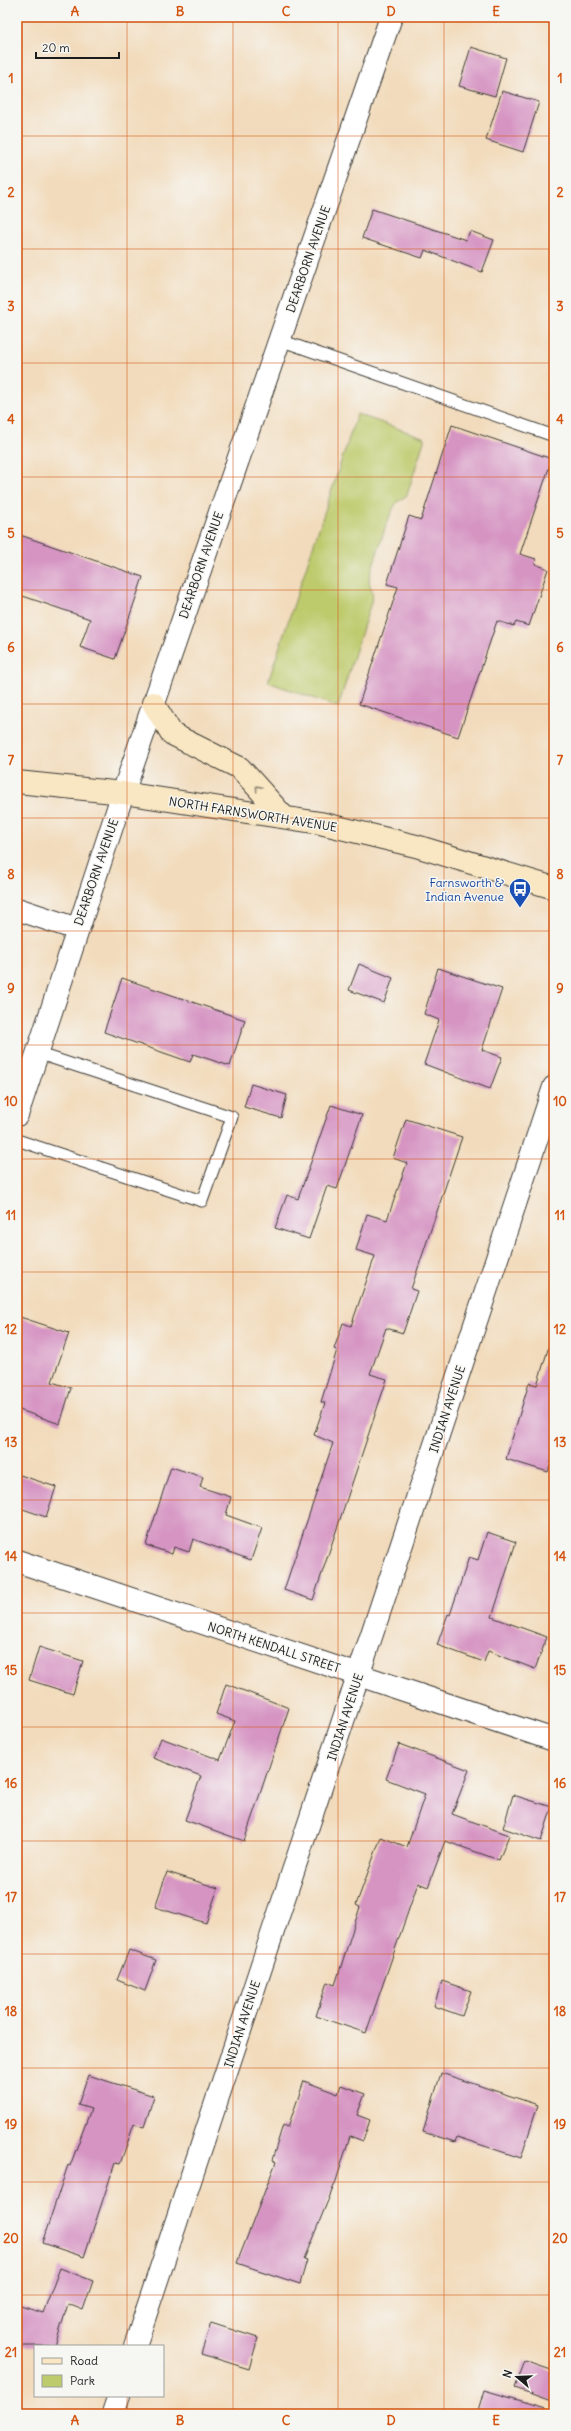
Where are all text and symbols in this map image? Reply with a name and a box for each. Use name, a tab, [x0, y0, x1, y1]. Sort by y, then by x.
text: A	[71, 3, 80, 20]
text: B	[176, 3, 185, 20]
text: C	[282, 3, 291, 20]
text: D	[386, 3, 396, 20]
text: E	[492, 3, 500, 20]
scale bar	[36, 34, 119, 60]
text: 20 m	[42, 40, 70, 55]
text: 1	[8, 70, 14, 87]
text: 1	[557, 70, 563, 87]
text: 2	[7, 184, 15, 201]
text: 2	[556, 184, 564, 201]
street label: DEARBORN AVENUE	[283, 203, 333, 315]
text: 3	[7, 298, 15, 315]
text: 3	[556, 298, 564, 315]
text: 4	[7, 411, 15, 428]
text: 4	[556, 411, 564, 428]
street label: DEARBORN AVENUE	[176, 509, 226, 621]
text: 5	[7, 525, 15, 542]
text: 5	[556, 525, 564, 542]
text: 6	[7, 639, 15, 656]
text: 6	[556, 639, 564, 656]
text: 7	[8, 752, 15, 769]
text: 7	[557, 752, 564, 769]
one-way arrow	[256, 786, 263, 793]
street label: NORTH FARNSWORTH AVENUE	[168, 793, 338, 835]
street label: DEARBORN AVENUE	[71, 816, 121, 928]
text: 8	[7, 866, 15, 883]
text: 8	[556, 866, 564, 883]
place label: Farnsworth & Indian Avenue	[425, 875, 504, 904]
bus stop icon: Farnsworth & Indian Avenue	[507, 876, 533, 909]
text: 9	[7, 980, 15, 997]
text: 9	[556, 980, 564, 997]
text: 10	[4, 1093, 18, 1110]
text: 10	[553, 1093, 567, 1110]
text: 11	[6, 1207, 16, 1224]
text: 11	[555, 1207, 565, 1224]
text: 12	[5, 1321, 17, 1338]
text: 12	[554, 1321, 566, 1338]
street label: INDIAN AVENUE	[426, 1363, 468, 1455]
text: 13	[5, 1434, 17, 1451]
text: 13	[554, 1434, 566, 1451]
text: 14	[5, 1548, 18, 1565]
text: 14	[554, 1548, 567, 1565]
street label: NORTH KENDALL STREET	[206, 1618, 342, 1676]
text: 15	[5, 1662, 18, 1679]
text: 15	[554, 1662, 567, 1679]
street label: INDIAN AVENUE	[324, 1671, 366, 1763]
text: 16	[5, 1775, 18, 1792]
text: 16	[554, 1775, 567, 1792]
text: 17	[5, 1889, 17, 1906]
text: 17	[554, 1889, 566, 1906]
street label: INDIAN AVENUE	[221, 1978, 263, 2070]
text: 18	[5, 2003, 17, 2020]
text: 18	[554, 2003, 566, 2020]
text: 19	[5, 2116, 17, 2133]
text: 19	[554, 2116, 566, 2133]
text: 20	[3, 2230, 19, 2247]
text: 20	[552, 2230, 568, 2247]
text: 21	[5, 2344, 17, 2361]
text: 21	[554, 2344, 566, 2361]
legend	[34, 2345, 164, 2397]
text: Road	[70, 2353, 98, 2368]
north arrow	[497, 2357, 537, 2397]
text: N	[500, 2368, 515, 2380]
text: Park	[70, 2373, 95, 2388]
text: A	[71, 2412, 80, 2429]
text: B	[176, 2412, 185, 2429]
text: C	[282, 2412, 291, 2429]
text: D	[386, 2412, 396, 2429]
text: E	[492, 2412, 500, 2429]

